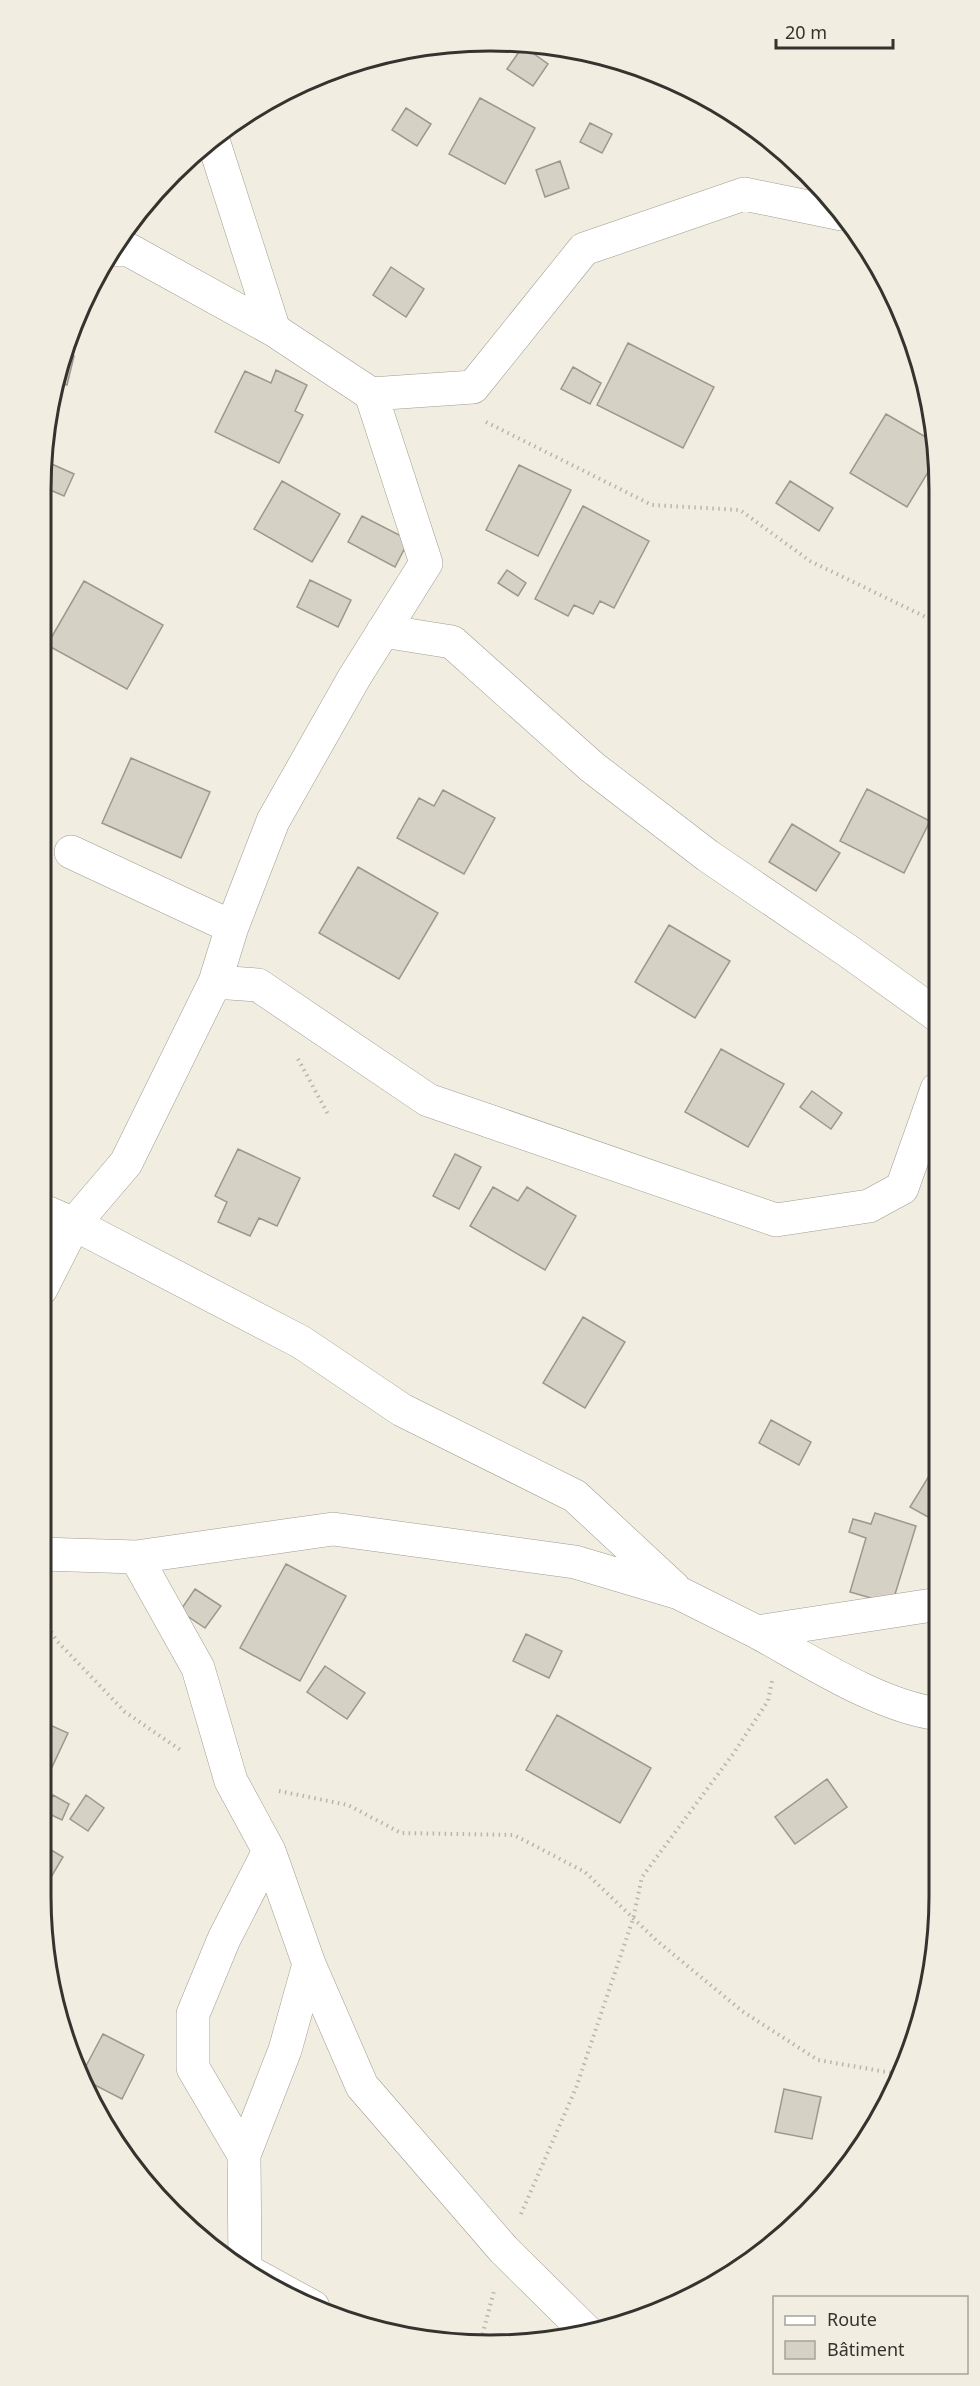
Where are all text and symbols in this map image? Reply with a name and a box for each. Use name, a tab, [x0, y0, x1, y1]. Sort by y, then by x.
scale bar	[776, 12, 893, 50]
text: 20 m	[785, 20, 827, 44]
legend	[773, 2296, 968, 2374]
text: Route	[827, 2307, 877, 2331]
text: Bâtiment	[827, 2337, 905, 2361]

